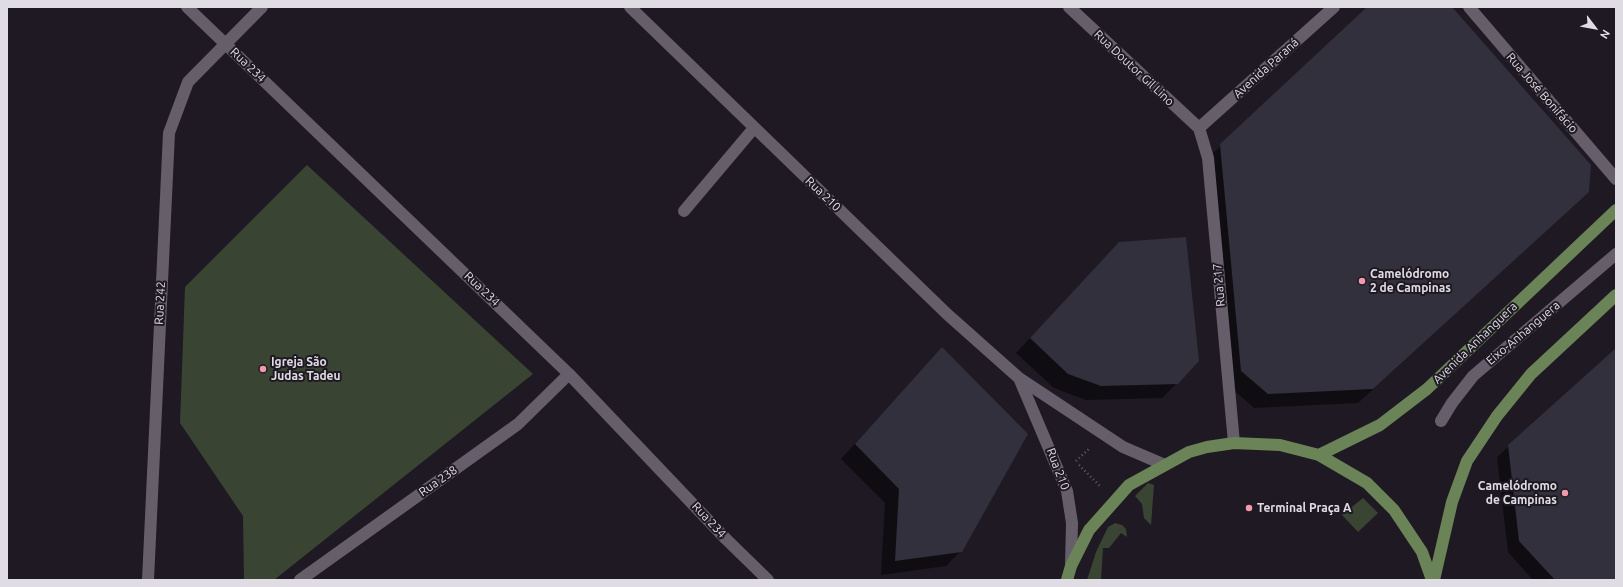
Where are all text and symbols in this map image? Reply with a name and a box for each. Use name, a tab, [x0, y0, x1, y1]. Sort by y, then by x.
north arrow	[1575, 8, 1615, 48]
street label: Rua Doutor Gil Lino	[1091, 27, 1177, 109]
text: N	[1598, 28, 1612, 41]
street label: Avenida Paraná	[1230, 35, 1302, 101]
street label: Rua 234	[227, 45, 269, 85]
street label: Rua José Bonifácio	[1503, 50, 1581, 136]
street label: Rua 210	[802, 174, 844, 214]
street label: Rua 217	[1210, 263, 1228, 307]
place label: Camelódromo 2 de Campinas	[1370, 267, 1451, 295]
street label: Rua 234	[461, 269, 503, 309]
marker: Camelódromo 2 de Campinas	[1357, 276, 1367, 286]
street label: Rua 242	[152, 281, 168, 325]
street label: Eixo-Anhanguera	[1483, 298, 1563, 368]
street label: Avenida Anhanguera	[1430, 299, 1520, 387]
place label: Igreja São Judas Tadeu	[271, 355, 341, 383]
marker: Igreja São Judas Tadeu	[258, 364, 268, 374]
street label: Rua 210	[1043, 446, 1073, 492]
street label: Rua 238	[416, 463, 460, 499]
place label: Camelódromo de Campinas	[1478, 479, 1557, 507]
marker: Camelódromo de Campinas	[1560, 488, 1570, 498]
street label: Rua 234	[689, 499, 729, 541]
place label: Terminal Praça A	[1257, 501, 1351, 515]
marker: Terminal Praça A	[1244, 503, 1254, 513]

